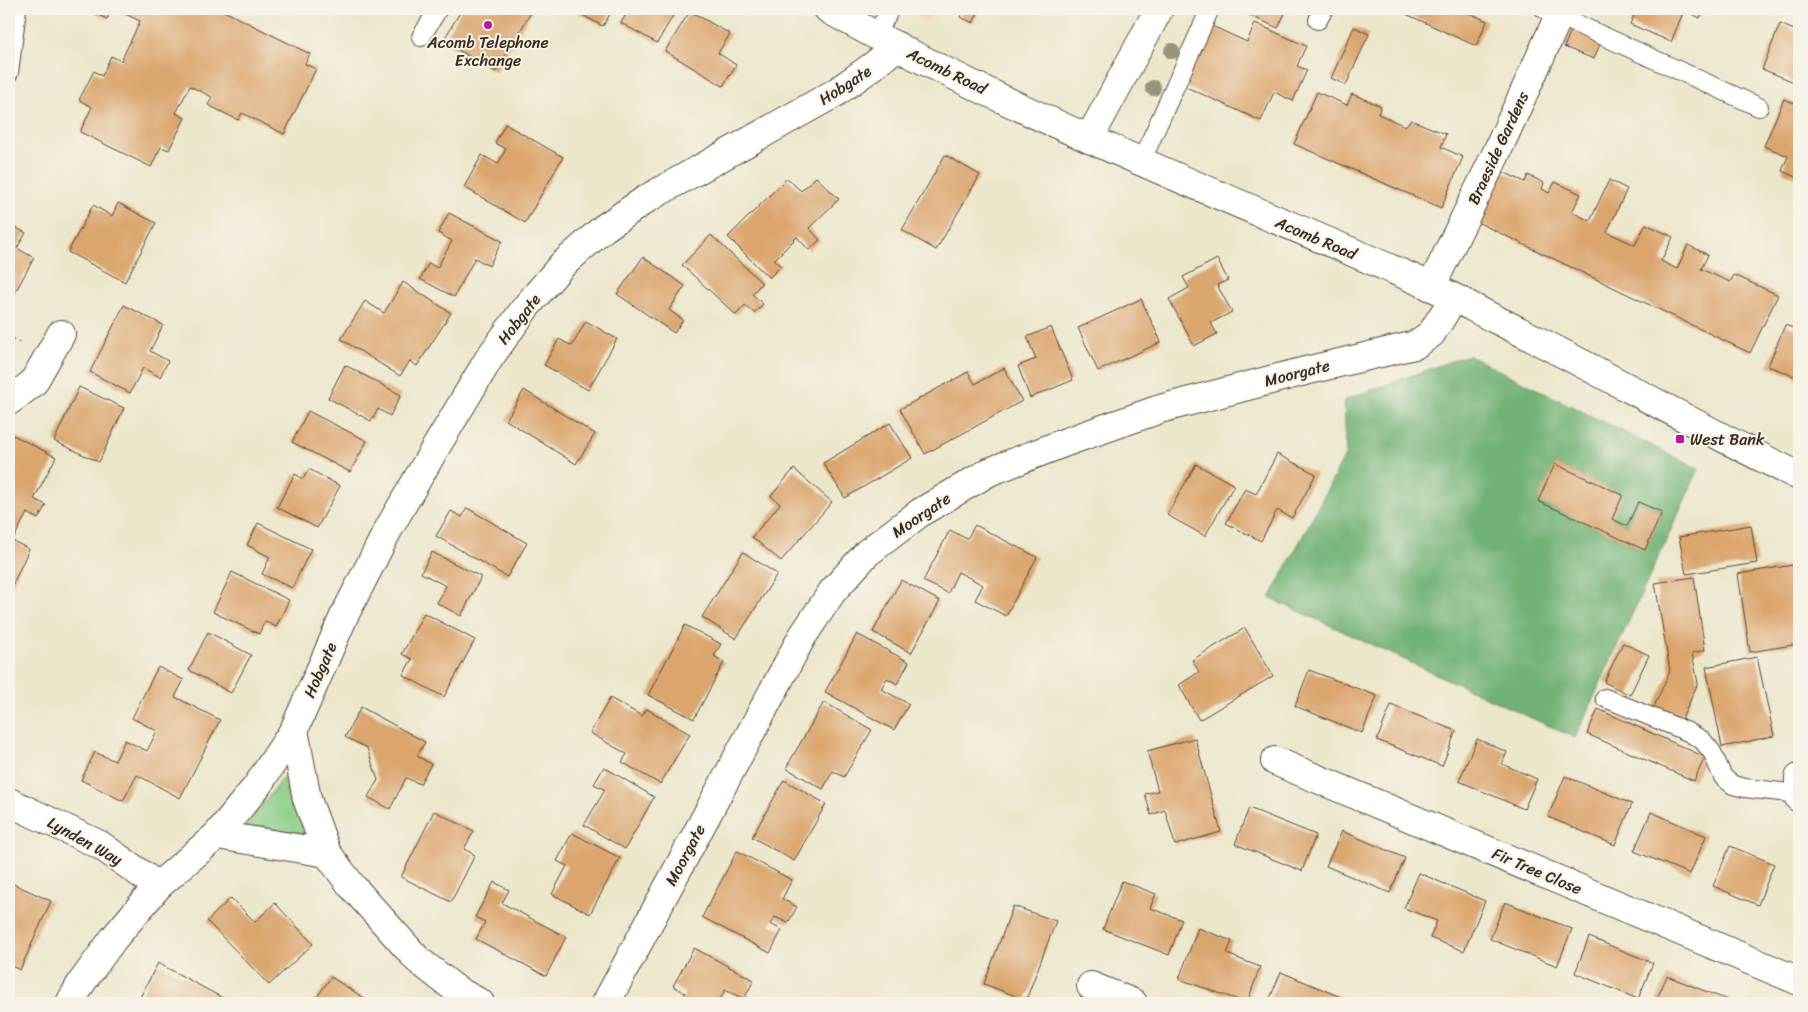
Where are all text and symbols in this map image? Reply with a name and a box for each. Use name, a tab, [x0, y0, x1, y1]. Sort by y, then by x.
marker: Acomb Telephone Exchange	[482, 19, 494, 31]
place label: Acomb Telephone Exchange	[426, 28, 549, 75]
street label: Acomb Road	[901, 39, 993, 104]
street label: Hobgate	[813, 57, 878, 113]
street label: Braeside Gardens	[1459, 86, 1537, 210]
street label: Acomb Road	[1270, 207, 1363, 269]
street label: Hobgate	[490, 287, 549, 351]
street label: Moorgate	[1261, 351, 1333, 395]
place label: West Bank	[1690, 425, 1765, 454]
marker: West Bank	[1674, 433, 1686, 445]
street label: Moorgate	[885, 484, 957, 546]
street label: Hobgate	[295, 637, 345, 703]
street label: Lynden Way	[42, 808, 129, 874]
street label: Moorgate	[657, 819, 713, 891]
street label: Fir Tree Close	[1487, 839, 1587, 903]

